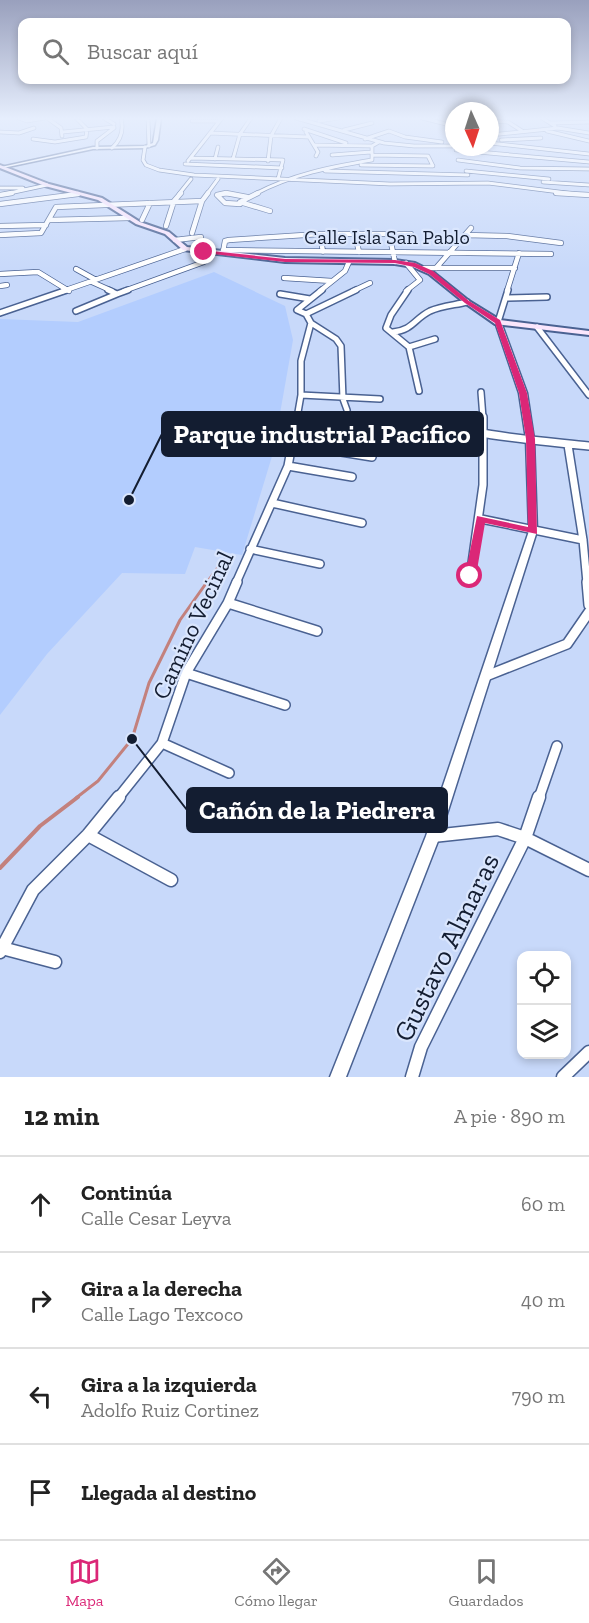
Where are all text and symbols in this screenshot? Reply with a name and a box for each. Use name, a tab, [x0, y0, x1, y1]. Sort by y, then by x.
search box	[18, 18, 571, 84]
icon: search	[39, 35, 72, 68]
text: Buscar aquí	[87, 38, 198, 65]
north arrow	[445, 102, 499, 156]
street label: Calle Isla San Pablo	[304, 225, 470, 249]
route end	[190, 238, 216, 264]
callout: Parque industrial Pacífico	[162, 412, 483, 456]
text: Parque industrial Pacífico	[173, 418, 471, 450]
street label: Camino Vecinal	[146, 546, 240, 703]
route start	[456, 562, 482, 588]
callout: Cañón de la Piedrera	[187, 788, 447, 832]
text: Cañón de la Piedrera	[199, 794, 435, 826]
street label: Gustavo Almaras	[387, 848, 506, 1047]
map controls	[517, 951, 571, 1059]
button: locate	[517, 951, 571, 1005]
button: layers	[517, 1005, 571, 1059]
text: 12 min	[24, 1100, 99, 1132]
text: A pie · 890 m	[454, 1104, 565, 1128]
text: Continúa	[81, 1179, 172, 1206]
icon: ahead	[24, 1188, 57, 1221]
text: 60 m	[521, 1192, 565, 1216]
text: Calle Cesar Leyva	[81, 1206, 232, 1230]
text: Gira a la derecha	[81, 1275, 242, 1302]
icon: right	[24, 1284, 57, 1317]
text: 40 m	[521, 1288, 565, 1312]
text: Calle Lago Texcoco	[81, 1302, 243, 1326]
text: Gira a la izquierda	[81, 1371, 257, 1398]
icon: left	[24, 1380, 57, 1413]
text: 790 m	[512, 1384, 565, 1408]
text: Adolfo Ruiz Cortinez	[81, 1398, 259, 1422]
icon: arrive	[24, 1476, 57, 1509]
text: Llegada al destino	[81, 1479, 256, 1506]
tab: Mapa	[65, 1555, 104, 1610]
tab: Cómo llegar	[234, 1555, 318, 1610]
tab: Guardados	[449, 1555, 524, 1610]

